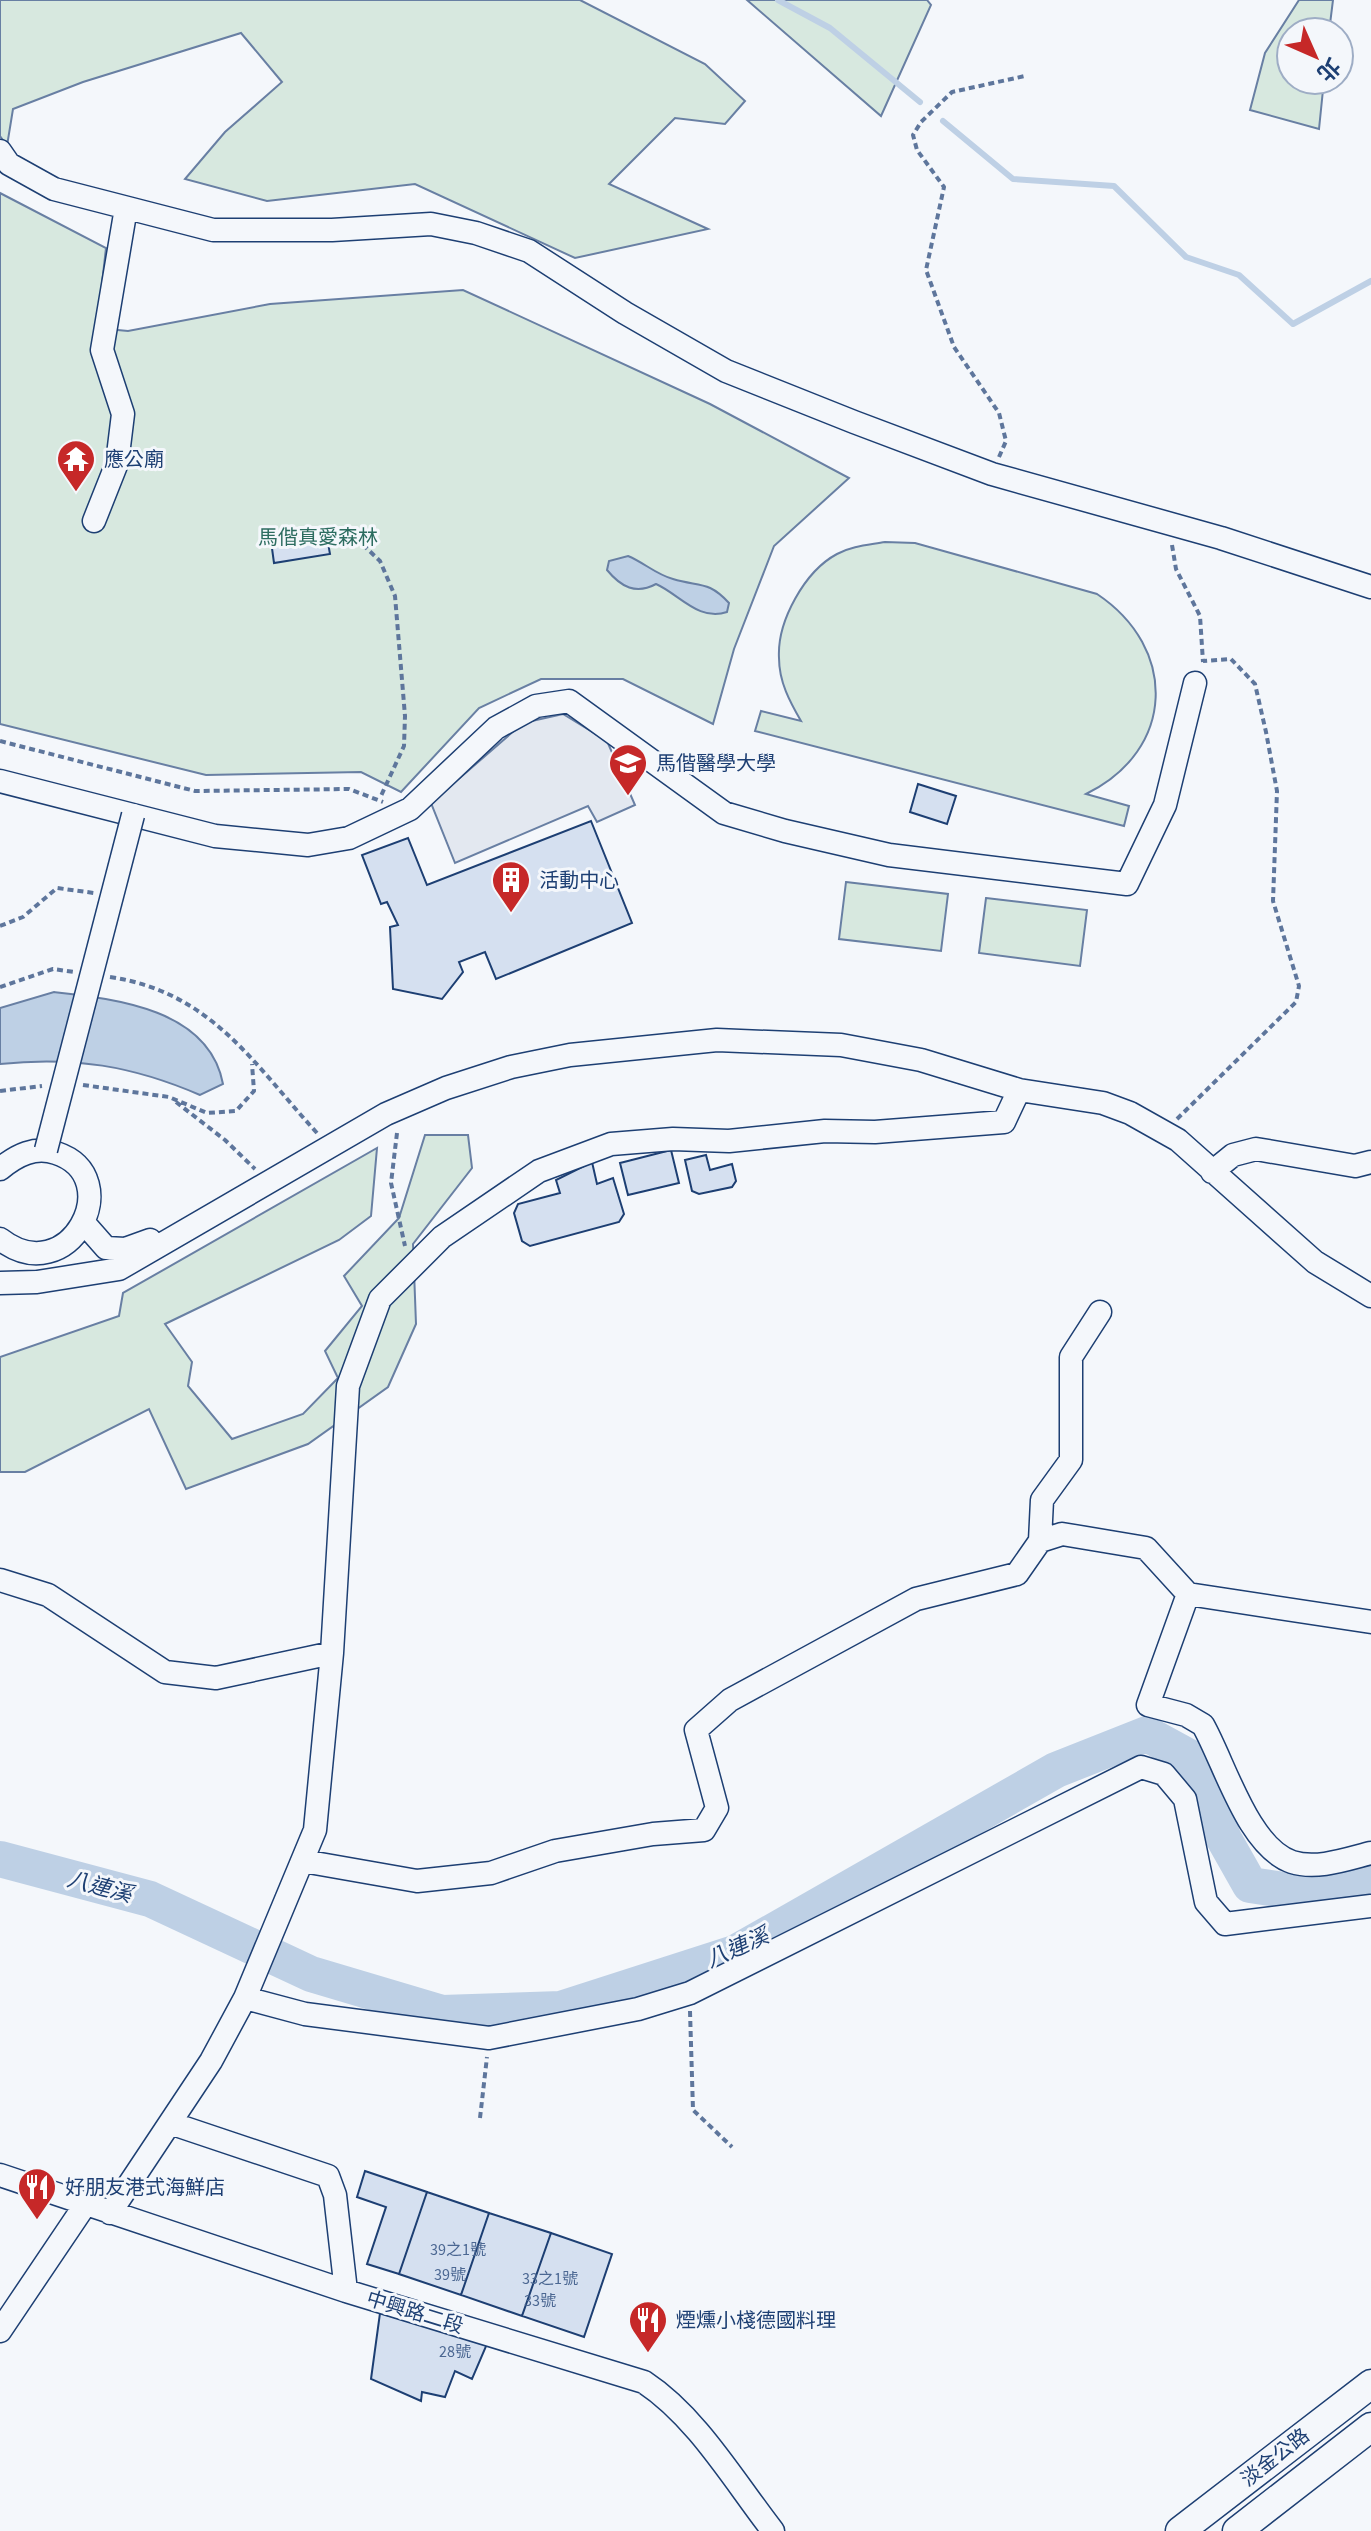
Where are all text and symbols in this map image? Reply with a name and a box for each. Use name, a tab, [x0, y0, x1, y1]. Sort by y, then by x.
north arrow	[1275, 16, 1355, 96]
text: 北	[1309, 50, 1348, 89]
temple icon: 應公廟	[55, 438, 97, 493]
place label: 應公廟	[104, 446, 164, 474]
park label: 馬偕真愛森林	[258, 524, 378, 552]
school or university icon: 馬偕醫學大學	[607, 742, 649, 797]
place label: 馬偕醫學大學	[656, 750, 776, 778]
building icon: 活動中心	[490, 859, 532, 914]
place label: 活動中心	[539, 867, 619, 895]
water label: 八連溪	[64, 1863, 139, 1912]
water label: 八連溪	[701, 1919, 777, 1976]
restaurant icon: 好朋友港式海鮮店	[16, 2166, 58, 2221]
place label: 好朋友港式海鮮店	[65, 2174, 225, 2202]
house number: 39之1號	[430, 2239, 486, 2261]
house number: 39號	[434, 2264, 466, 2286]
house number: 33之1號	[522, 2268, 578, 2290]
street label: 中興路二段	[363, 2285, 467, 2341]
house number: 33號	[524, 2290, 556, 2312]
restaurant icon: 煙燻小棧德國料理	[627, 2299, 669, 2354]
place label: 煙燻小棧德國料理	[676, 2307, 836, 2335]
house number: 28號	[439, 2341, 471, 2363]
street label: 淡金公路	[1235, 2422, 1316, 2493]

